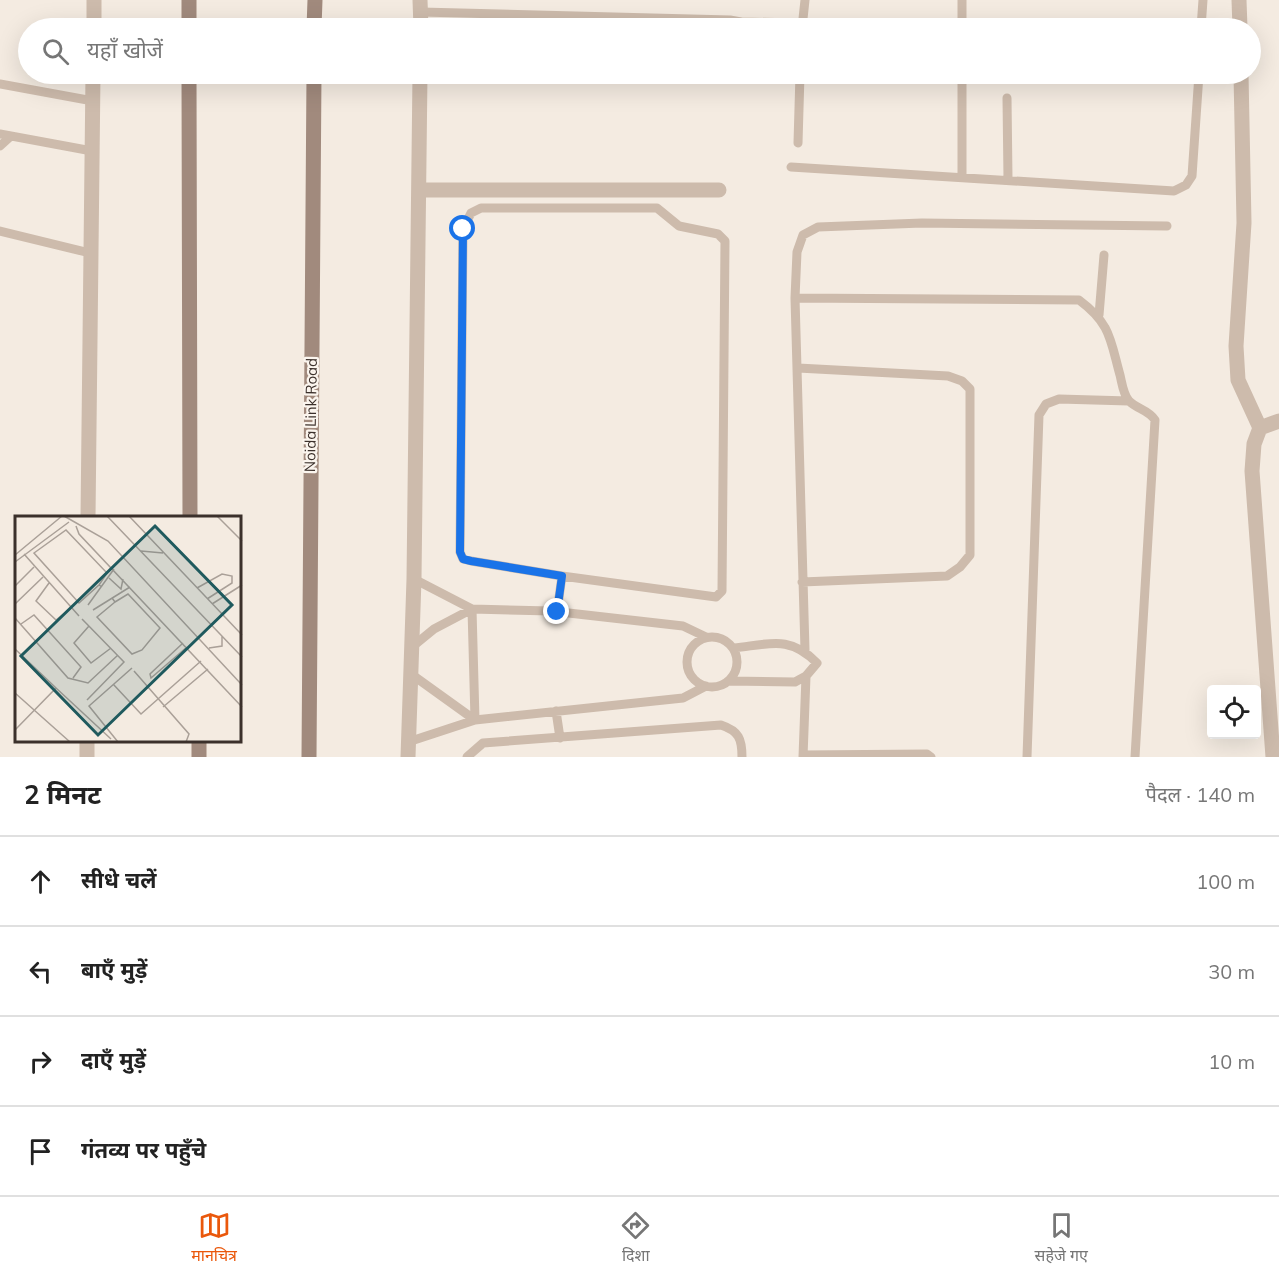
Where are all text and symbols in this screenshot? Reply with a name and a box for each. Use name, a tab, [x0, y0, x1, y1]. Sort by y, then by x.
search box	[18, 18, 1261, 84]
icon: search	[39, 35, 72, 68]
text: यहाँ खोजें	[87, 36, 163, 64]
route start	[449, 215, 475, 241]
street label: Noida Link Road	[300, 358, 321, 472]
inset map	[15, 516, 242, 742]
route end	[543, 598, 569, 624]
map controls	[1207, 685, 1261, 739]
button: locate	[1207, 685, 1261, 739]
text: 2 मिनट	[24, 778, 101, 811]
text: पैदल · 140 m	[1146, 782, 1255, 807]
icon: ahead	[24, 865, 57, 898]
text: सीधे चलें	[81, 866, 156, 894]
text: 100 m	[1196, 869, 1255, 894]
icon: left	[24, 955, 57, 988]
text: बाएँ मुड़ें	[81, 956, 147, 984]
text: 30 m	[1208, 959, 1255, 984]
icon: right	[24, 1045, 57, 1078]
text: दाएँ मुड़ें	[81, 1046, 146, 1074]
text: 10 m	[1208, 1049, 1255, 1074]
icon: arrive	[24, 1135, 57, 1168]
text: गंतव्य पर पहुँचे	[81, 1136, 206, 1164]
tab: मानचित्र	[191, 1209, 237, 1268]
tab: दिशा	[619, 1209, 652, 1268]
tab: सहेजे गए	[1035, 1209, 1088, 1268]

